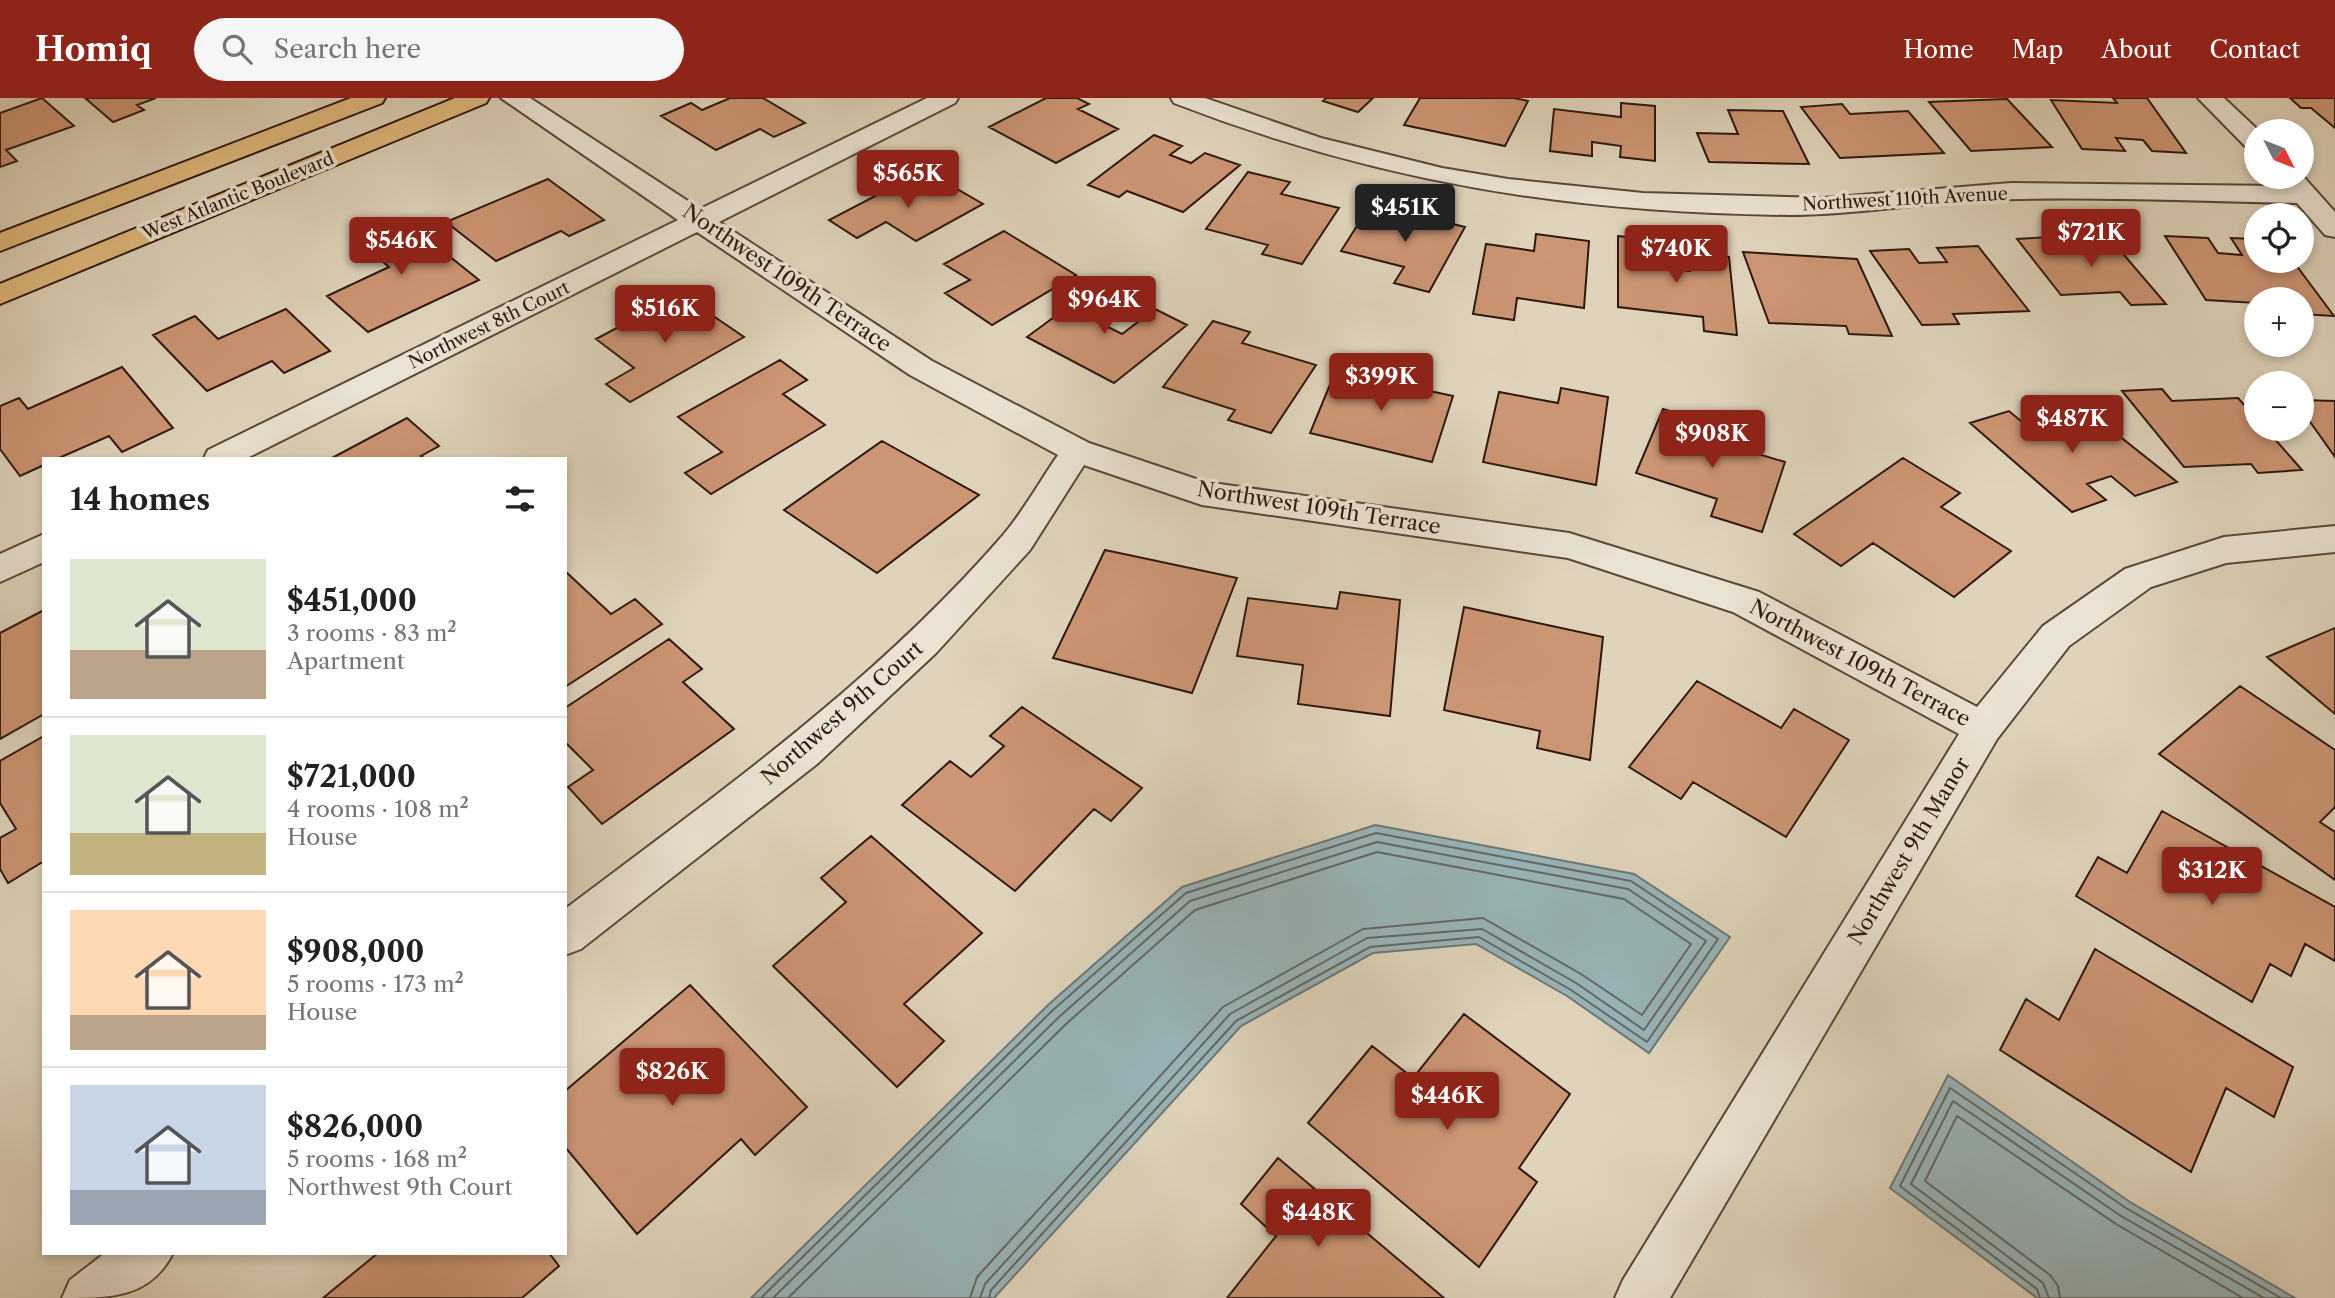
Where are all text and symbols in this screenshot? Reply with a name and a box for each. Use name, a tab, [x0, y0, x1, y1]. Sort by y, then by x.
search box	[194, 18, 684, 81]
text: Homiq	[35, 29, 152, 70]
icon: search	[218, 30, 256, 68]
text: Search here	[274, 33, 421, 65]
text: Home	[1903, 35, 1974, 64]
text: Map	[2012, 35, 2063, 64]
text: About	[2101, 35, 2172, 64]
text: Contact	[2210, 35, 2300, 64]
north arrow	[2244, 119, 2314, 189]
map controls	[2244, 119, 2314, 441]
street label: West Atlantic Boulevard	[138, 147, 337, 245]
pin: $565K	[859, 150, 957, 210]
text: $565K	[873, 159, 943, 187]
street label: Northwest 110th Avenue	[1802, 183, 2008, 215]
pin: $451K	[1356, 184, 1454, 244]
text: $451K	[1371, 193, 1439, 221]
street label: Northwest 109th Terrace	[678, 198, 896, 357]
button: locate	[2244, 203, 2314, 273]
pin: $721K	[2042, 209, 2140, 269]
pin: $546K	[352, 218, 450, 277]
text: $721K	[2057, 218, 2125, 246]
text: $546K	[365, 226, 437, 254]
pin: $740K	[1627, 226, 1725, 285]
text: $740K	[1641, 234, 1711, 262]
street label: Northwest 8th Court	[405, 276, 574, 374]
pin: $964K	[1055, 276, 1153, 336]
text: $964K	[1068, 285, 1140, 313]
pin: $516K	[616, 286, 714, 345]
button: +	[2244, 287, 2314, 357]
text: $516K	[631, 294, 699, 322]
pin: $399K	[1332, 354, 1430, 413]
text: $399K	[1345, 362, 1417, 390]
button: −	[2244, 371, 2314, 441]
pin: $487K	[2023, 396, 2121, 455]
text: $487K	[2036, 404, 2108, 432]
pin: $908K	[1663, 410, 1761, 470]
text: $908K	[1675, 419, 1749, 447]
street label: Northwest 109th Terrace	[1196, 476, 1443, 539]
icon: filters	[501, 480, 539, 518]
text: 14 homes	[70, 481, 210, 518]
text: $451,000	[287, 582, 417, 619]
icon: home	[126, 587, 210, 671]
street label: Northwest 109th Terrace	[1746, 594, 1975, 731]
text: 3 rooms · 83 m²	[287, 619, 457, 647]
street label: Northwest 9th Court	[756, 635, 928, 790]
text: Apartment	[287, 647, 405, 675]
street label: Northwest 9th Manor	[1843, 752, 1975, 949]
text: $721,000	[287, 758, 416, 795]
icon: home	[126, 763, 210, 847]
text: 4 rooms · 108 m²	[287, 795, 469, 823]
text: House	[287, 823, 357, 851]
pin: $312K	[2163, 848, 2261, 907]
text: $312K	[2178, 856, 2246, 884]
text: $908,000	[287, 933, 424, 970]
icon: home	[126, 938, 210, 1022]
text: 5 rooms · 173 m²	[287, 970, 464, 998]
text: House	[287, 998, 357, 1026]
pin: $826K	[623, 1048, 721, 1108]
text: $826K	[636, 1057, 708, 1085]
pin: $446K	[1398, 1072, 1496, 1132]
text: $446K	[1411, 1081, 1483, 1109]
text: $826,000	[287, 1108, 423, 1145]
icon: home	[126, 1113, 210, 1197]
text: 5 rooms · 168 m²	[287, 1145, 467, 1173]
text: Northwest 9th Court	[287, 1173, 513, 1201]
pin: $448K	[1269, 1190, 1367, 1249]
text: $448K	[1282, 1198, 1354, 1226]

